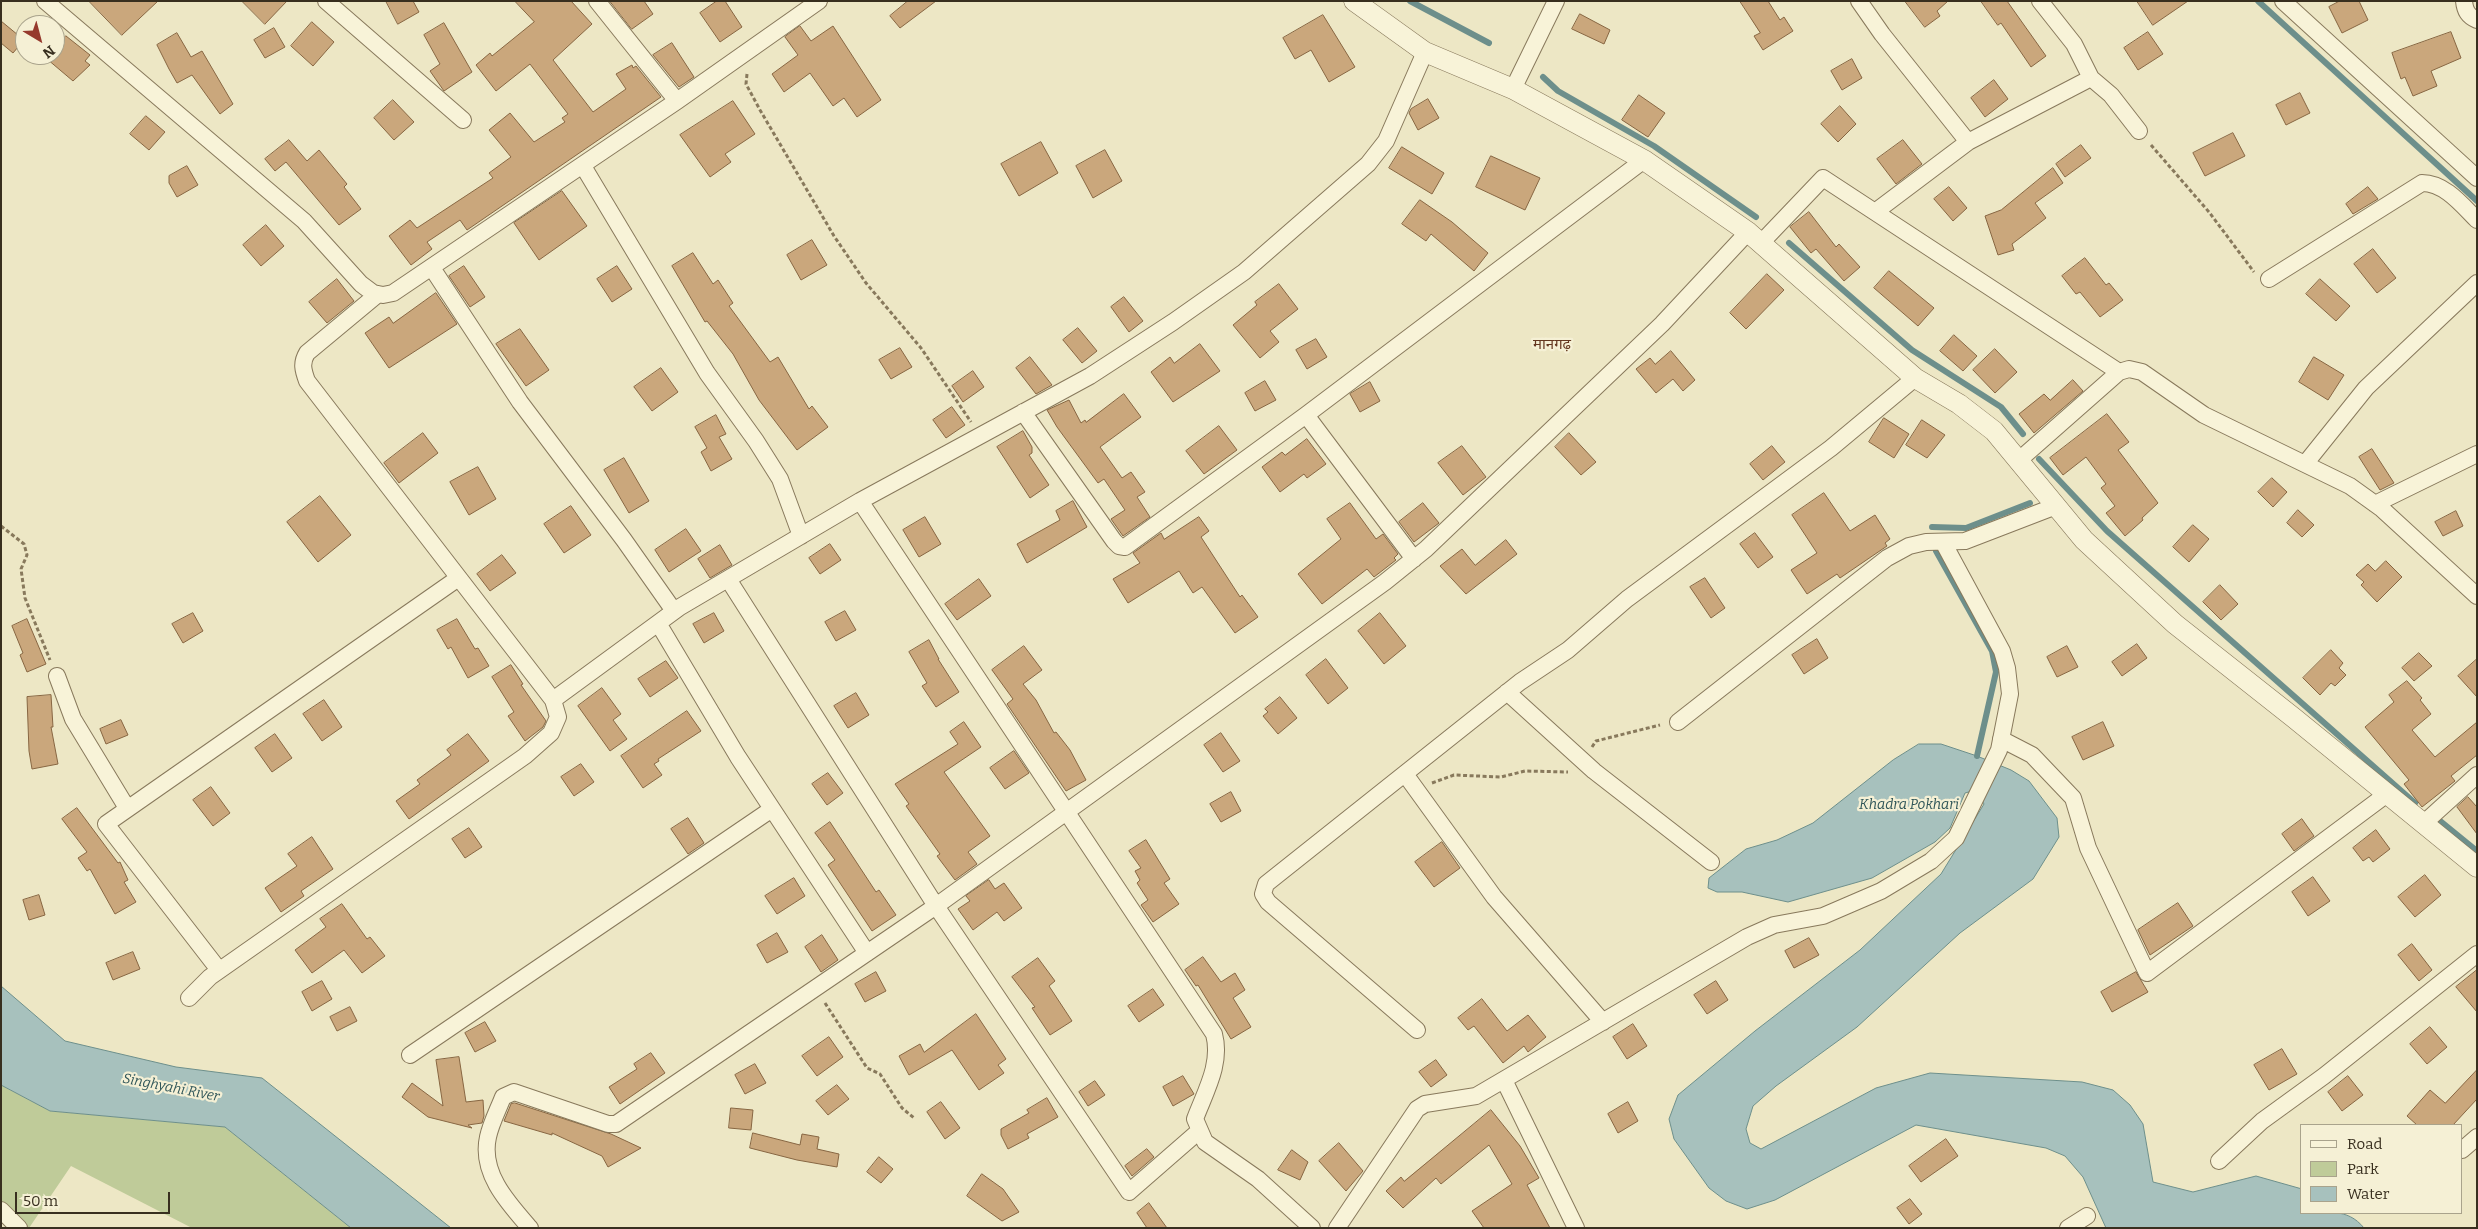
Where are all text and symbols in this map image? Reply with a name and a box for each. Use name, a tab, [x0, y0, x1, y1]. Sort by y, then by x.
north arrow	[15, 15, 65, 65]
text: N	[39, 42, 58, 62]
district label: मानगढ़	[1533, 336, 1571, 354]
water label: Khadra Pokhari	[1859, 797, 1959, 813]
water label: Singhyahi River	[121, 1070, 221, 1106]
legend	[2300, 1124, 2463, 1214]
text: Road	[2347, 1135, 2382, 1153]
text: Park	[2347, 1160, 2379, 1178]
scale bar	[18, 1182, 172, 1214]
text: Water	[2347, 1185, 2389, 1203]
text: 50 m	[23, 1192, 58, 1210]

